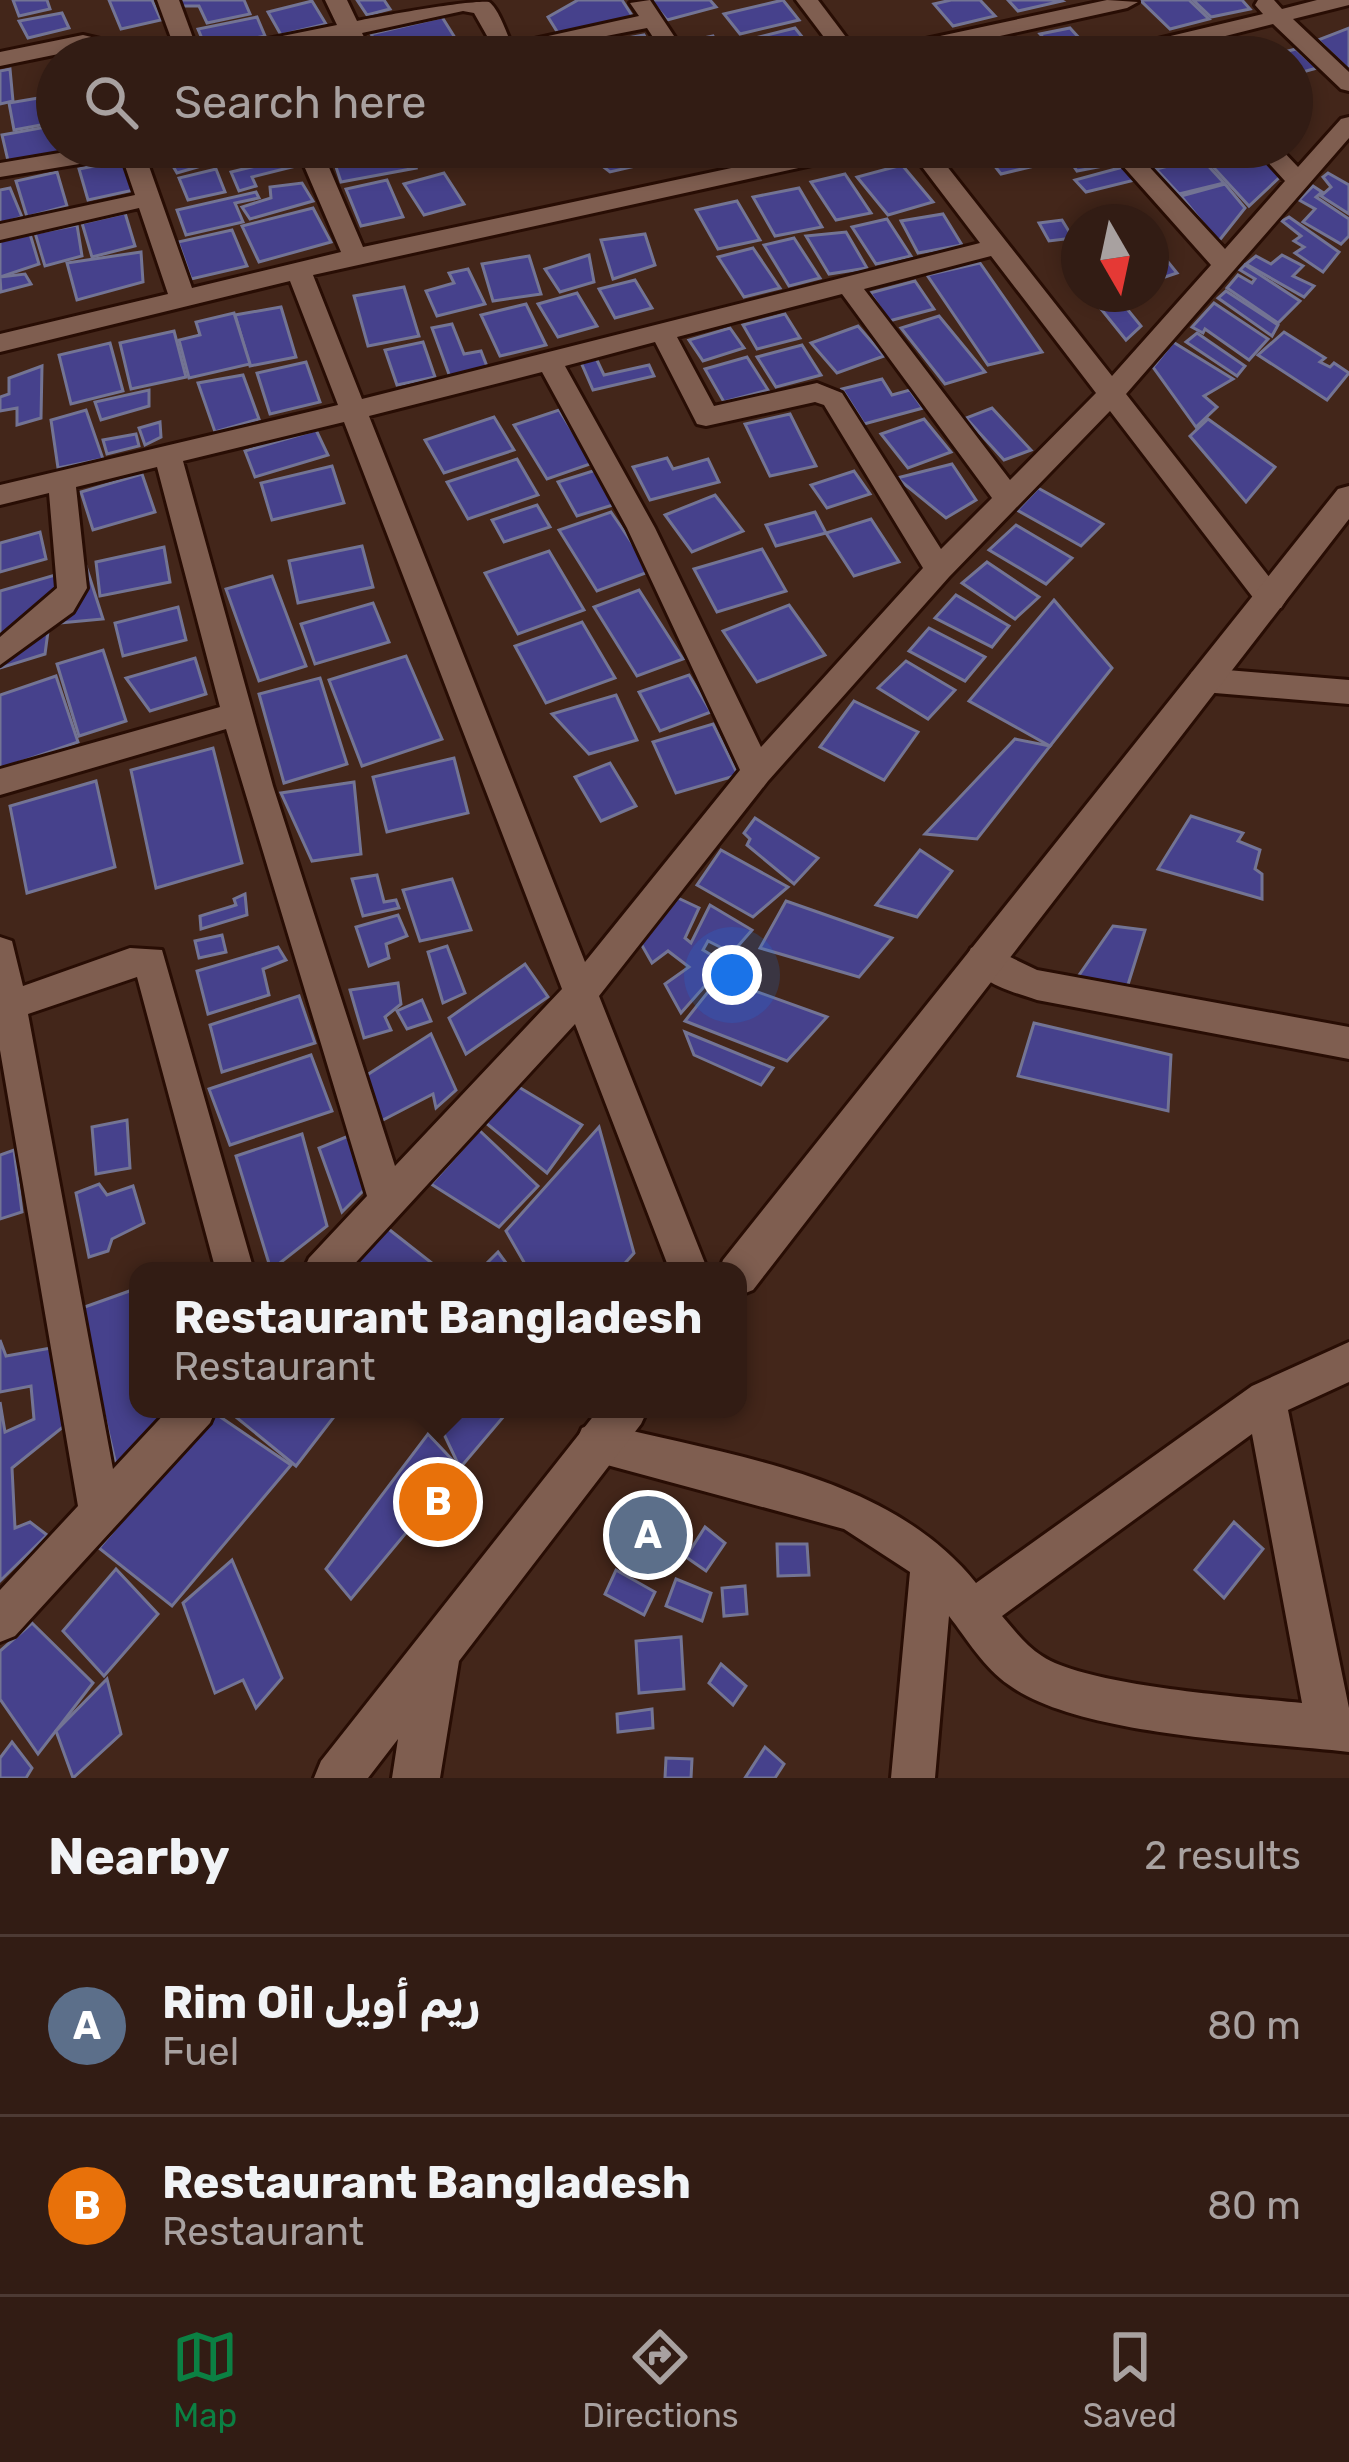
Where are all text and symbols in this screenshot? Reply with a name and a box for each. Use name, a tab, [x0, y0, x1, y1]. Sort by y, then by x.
search box	[36, 36, 1313, 168]
icon: search	[78, 69, 144, 135]
text: Search here	[174, 76, 426, 129]
north arrow	[1061, 204, 1169, 312]
your location	[702, 945, 762, 1005]
popup	[129, 1262, 747, 1418]
text: Restaurant Bangladesh	[174, 1291, 702, 1344]
text: Restaurant	[174, 1344, 375, 1390]
pin: B	[399, 1457, 477, 1547]
pin: A	[609, 1490, 687, 1580]
text: Nearby	[48, 1826, 230, 1887]
text: 2 results	[1144, 1833, 1301, 1879]
text: Rim Oil ريم أويل	[162, 1976, 480, 2029]
text: A	[73, 2003, 101, 2049]
text: 80 m	[1207, 2003, 1301, 2049]
text: Fuel	[162, 2029, 239, 2075]
text: Restaurant Bangladesh	[162, 2156, 691, 2209]
text: B	[73, 2183, 101, 2229]
text: 80 m	[1207, 2183, 1301, 2229]
text: Restaurant	[162, 2209, 364, 2255]
tab: Map	[172, 2324, 238, 2435]
tab: Directions	[582, 2324, 739, 2435]
tab: Saved	[1083, 2324, 1177, 2435]

